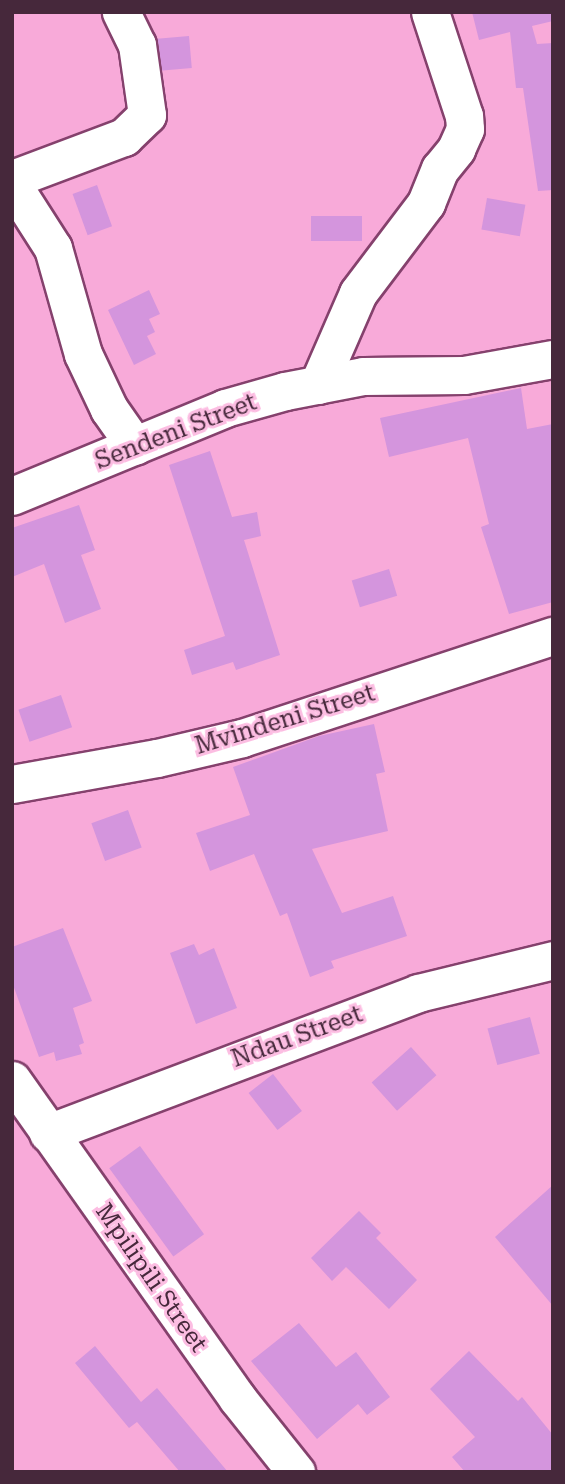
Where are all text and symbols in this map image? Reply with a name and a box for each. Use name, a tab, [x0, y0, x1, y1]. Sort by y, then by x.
street label: Sendeni Street	[91, 388, 261, 476]
street label: Mvindeni Street	[192, 679, 378, 761]
street label: Ndau Street	[228, 1000, 366, 1074]
street label: Mpilipili Street	[89, 1198, 213, 1358]

